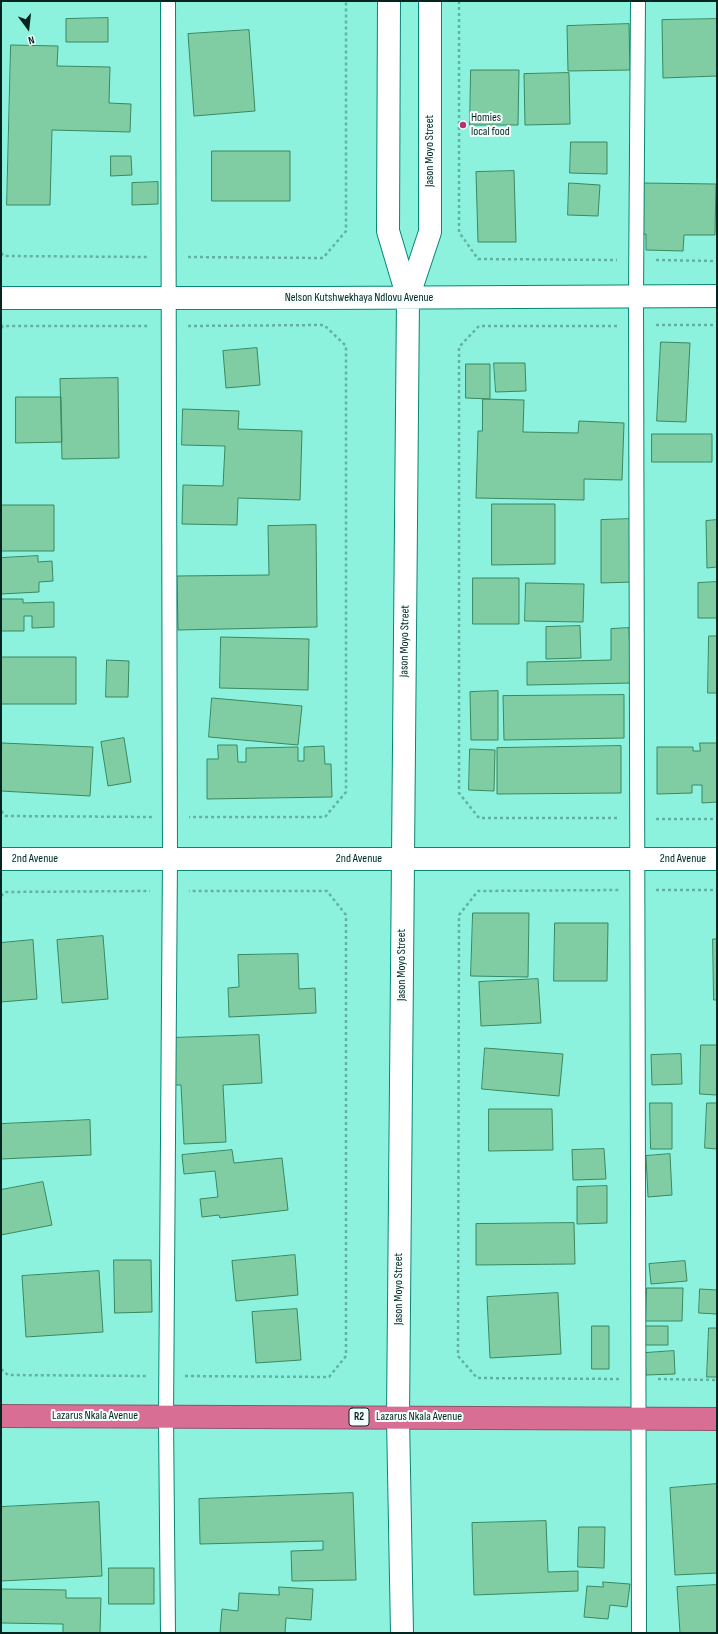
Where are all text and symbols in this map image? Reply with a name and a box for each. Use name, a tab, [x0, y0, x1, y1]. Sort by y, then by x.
north arrow	[8, 8, 48, 48]
text: N	[27, 33, 36, 47]
place label: Homies local food	[471, 111, 510, 139]
street label: Jason Moyo Street	[423, 115, 437, 187]
marker: Homies local food	[458, 120, 468, 130]
street label: Nelson Kutshwekhaya Ndlovu Avenue	[285, 291, 433, 305]
street label: Jason Moyo Street	[397, 605, 413, 677]
street label: 2nd Avenue	[12, 852, 58, 866]
street label: 2nd Avenue	[336, 852, 382, 866]
street label: 2nd Avenue	[660, 852, 706, 866]
street label: Jason Moyo Street	[395, 929, 409, 1001]
street label: Jason Moyo Street	[392, 1253, 406, 1325]
road number: R2	[349, 1408, 369, 1426]
street label: Lazarus Nkala Avenue	[52, 1409, 138, 1423]
street label: Lazarus Nkala Avenue	[376, 1410, 462, 1424]

